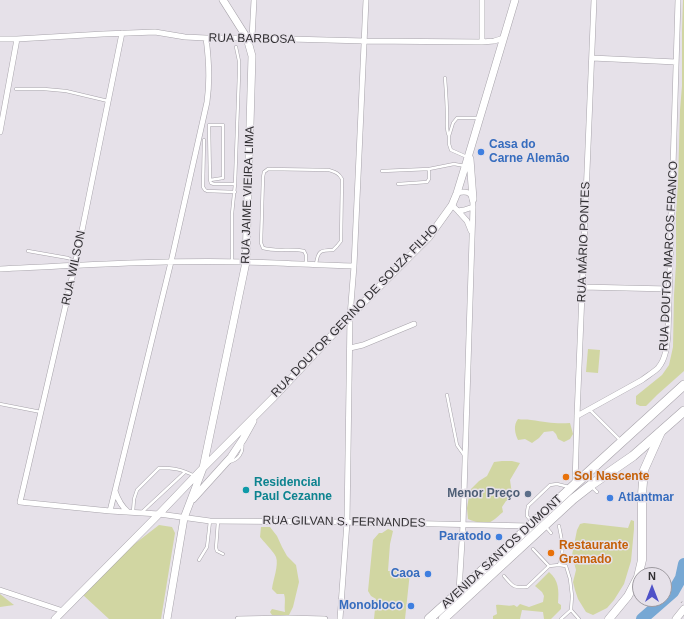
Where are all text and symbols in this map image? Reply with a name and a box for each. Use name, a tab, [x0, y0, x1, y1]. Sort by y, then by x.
street label: RUA BARBOSA	[209, 31, 295, 47]
street label: RUA JAIME VIEIRA LIMA	[238, 126, 258, 264]
place label: Casa do Carne Alemão	[489, 138, 570, 166]
marker: Casa do Carne Alemão	[476, 147, 486, 157]
street label: RUA DOUTOR MARCOS FRANCO	[657, 161, 681, 351]
street label: RUA MÁRIO PONTES	[575, 181, 593, 303]
street label: RUA DOUTOR GERINO DE SOUZA FILHO	[268, 222, 442, 400]
street label: RUA WILSON	[59, 229, 89, 307]
place label: Sol Nascente	[574, 470, 649, 484]
marker: Sol Nascente	[561, 472, 571, 482]
place label: Residencial Paul Cezanne	[254, 476, 332, 504]
marker: Residencial Paul Cezanne	[241, 485, 251, 495]
place label: Menor Preço	[447, 487, 520, 501]
marker: Menor Preço	[523, 489, 533, 499]
place label: Atlantmar	[618, 491, 674, 505]
street label: AVENIDA SANTOS DUMONT	[438, 492, 566, 612]
marker: Atlantmar	[605, 493, 615, 503]
street label: RUA GILVAN S. FERNANDES	[262, 513, 426, 531]
place label: Paratodo	[439, 530, 491, 544]
marker: Paratodo	[494, 532, 504, 542]
place label: Restaurante Gramado	[559, 539, 628, 567]
marker: Restaurante Gramado	[546, 548, 556, 558]
place label: Caoa	[391, 567, 420, 581]
north arrow	[632, 567, 672, 607]
marker: Caoa	[423, 569, 433, 579]
text: N	[648, 570, 656, 582]
place label: Monobloco	[339, 599, 403, 613]
marker: Monobloco	[406, 601, 416, 611]

